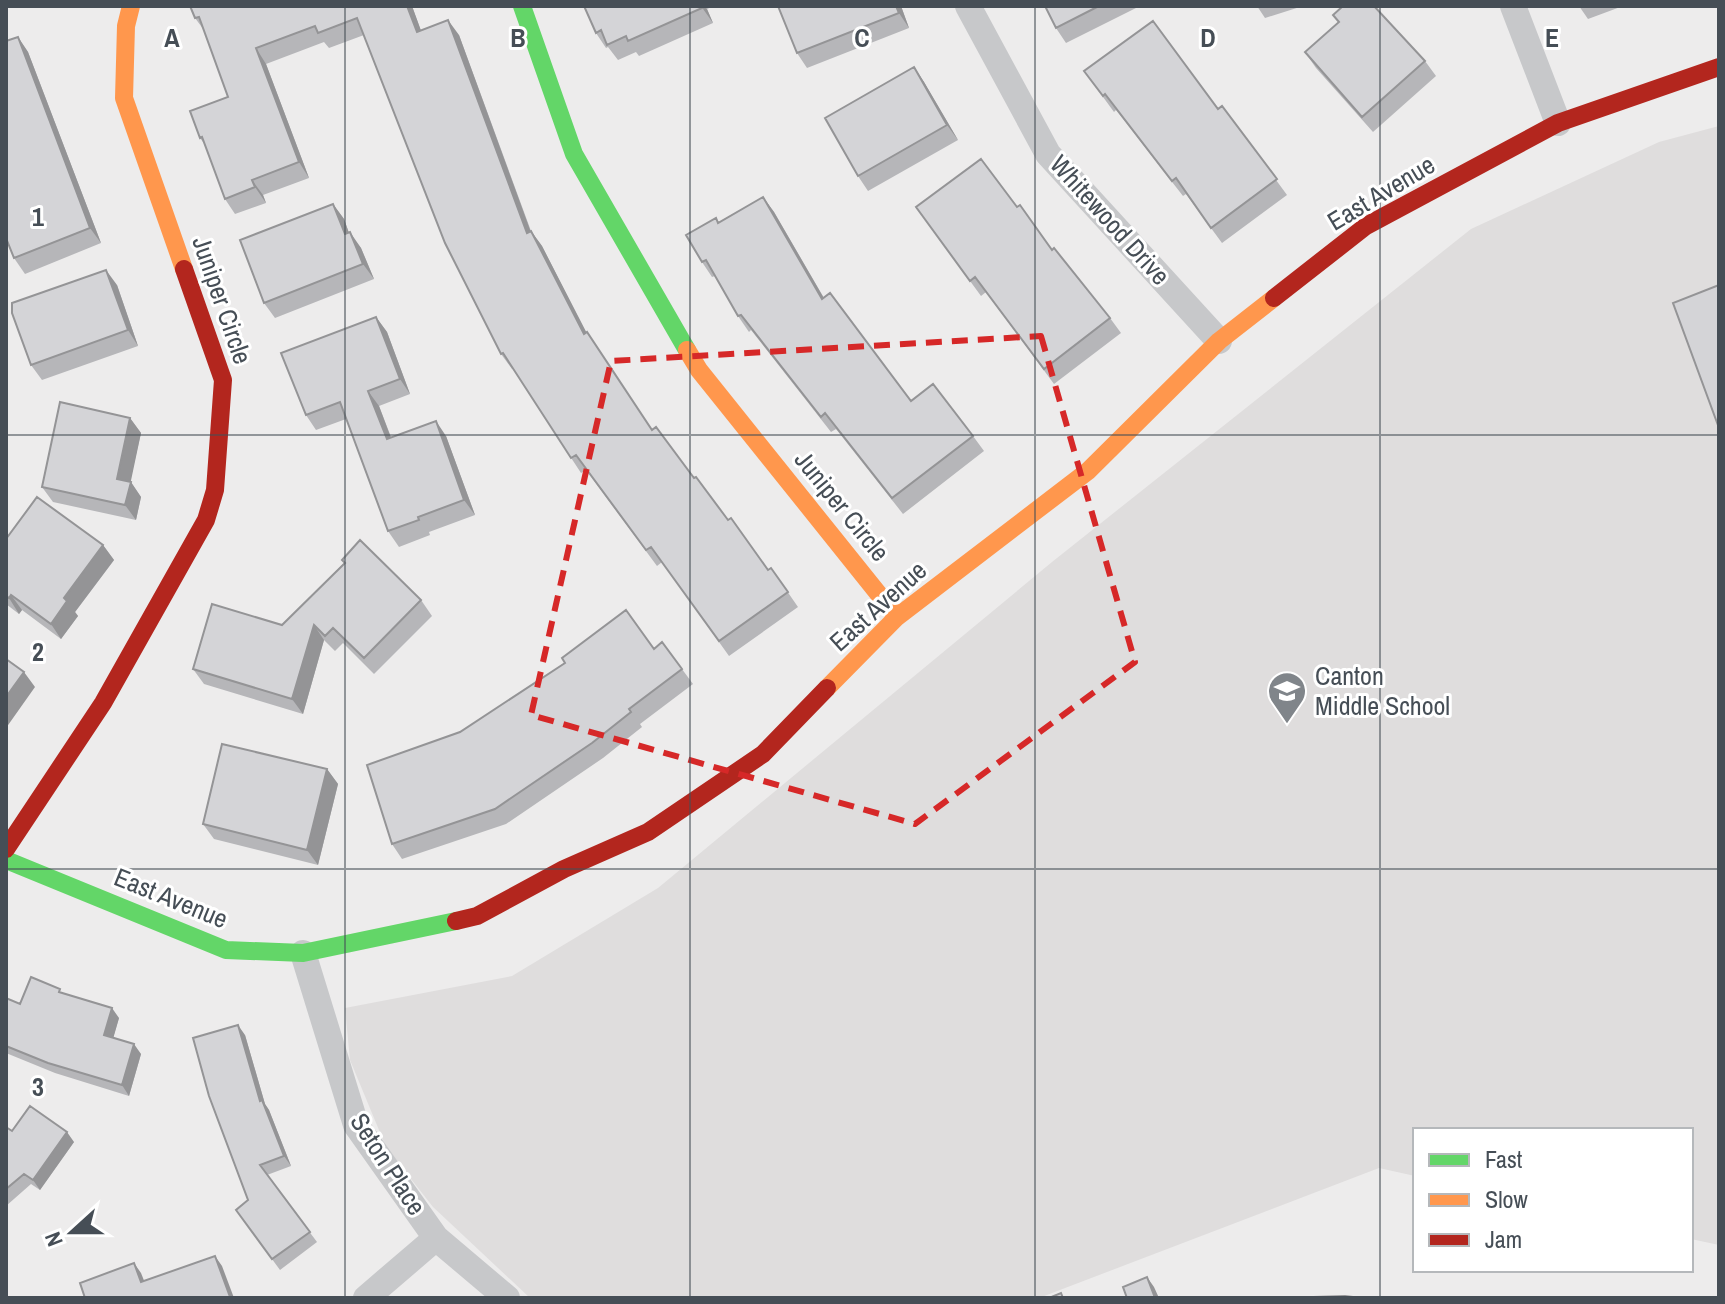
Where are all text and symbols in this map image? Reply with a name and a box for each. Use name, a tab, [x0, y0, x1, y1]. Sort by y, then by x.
text: A	[164, 20, 180, 55]
text: B	[510, 20, 526, 55]
text: C	[854, 20, 870, 55]
text: D	[1200, 20, 1216, 55]
text: E	[1545, 20, 1559, 55]
street label: Whitewood Drive	[1043, 147, 1178, 292]
street label: East Avenue	[1321, 147, 1441, 238]
text: 1	[32, 199, 44, 234]
street label: Juniper Circle	[184, 231, 261, 368]
street label: Juniper Circle	[787, 443, 898, 568]
street label: East Avenue	[822, 553, 934, 659]
text: 2	[32, 634, 44, 669]
place label: Canton Middle School	[1315, 658, 1450, 723]
school or university icon: Canton Middle School	[1266, 670, 1308, 725]
street label: East Avenue	[109, 859, 233, 936]
text: 3	[32, 1069, 44, 1104]
street label: Seton Place	[342, 1106, 434, 1221]
legend	[1413, 1128, 1693, 1272]
text: Fast	[1485, 1143, 1523, 1175]
text: Slow	[1485, 1183, 1528, 1215]
north arrow	[32, 1192, 112, 1272]
text: Jam	[1485, 1223, 1522, 1255]
text: N	[37, 1228, 70, 1251]

